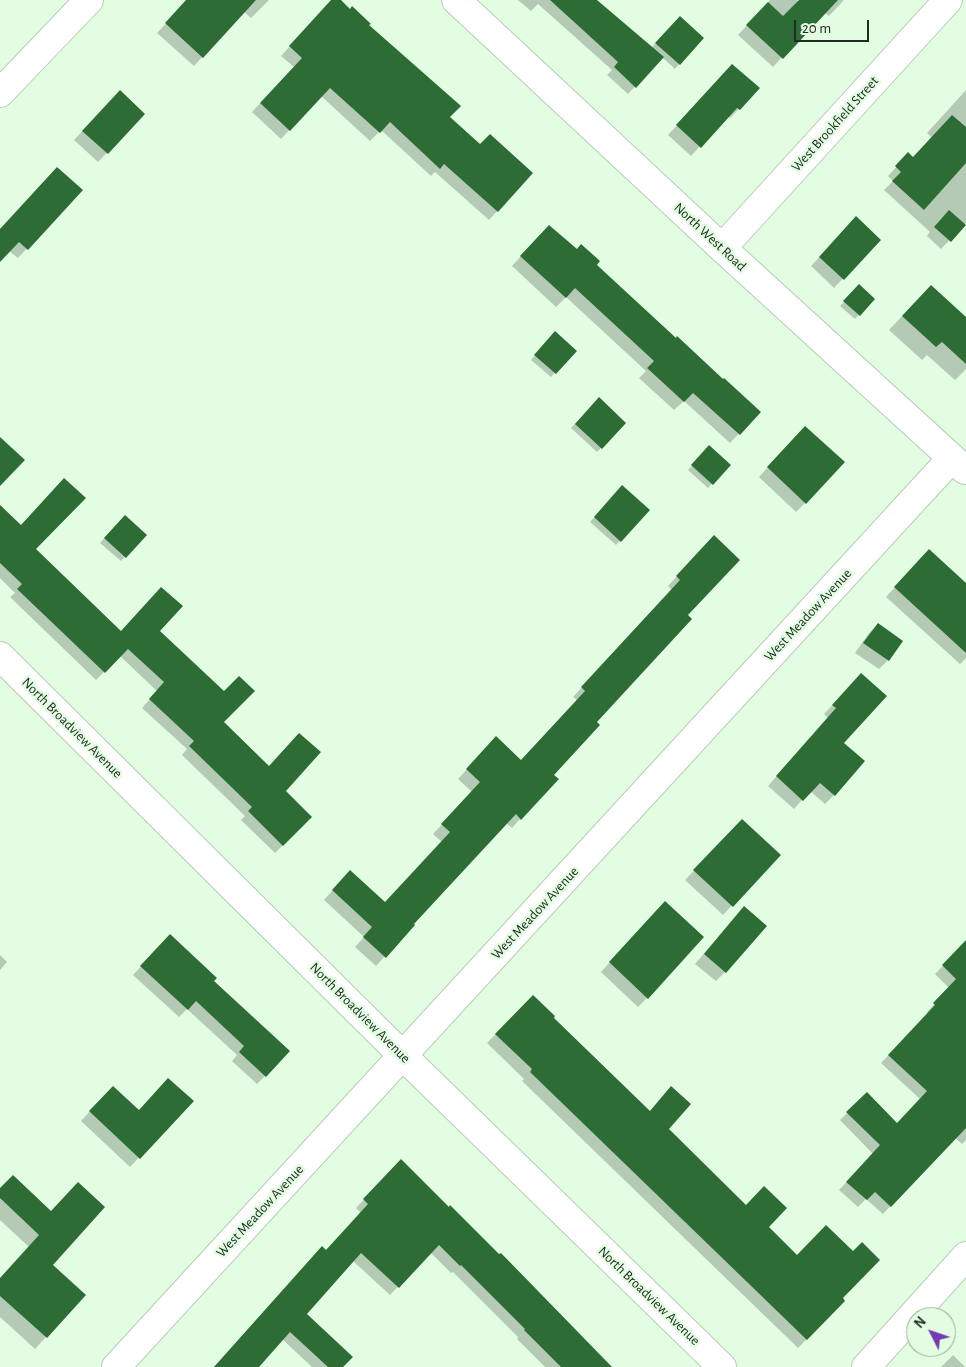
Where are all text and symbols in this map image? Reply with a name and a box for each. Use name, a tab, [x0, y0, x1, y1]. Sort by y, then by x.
scale bar	[796, 10, 871, 42]
text: 20 m	[802, 21, 831, 36]
street label: West Brookfield Street	[788, 73, 882, 175]
street label: North West Road	[670, 199, 750, 275]
street label: West Meadow Avenue	[761, 565, 855, 665]
street label: North Broadview Avenue	[18, 674, 126, 782]
street label: West Meadow Avenue	[488, 863, 582, 963]
street label: North Broadview Avenue	[306, 959, 414, 1067]
street label: West Meadow Avenue	[213, 1161, 307, 1261]
street label: North Broadview Avenue	[594, 1243, 704, 1349]
north arrow	[906, 1307, 956, 1357]
text: N	[912, 1315, 929, 1331]

